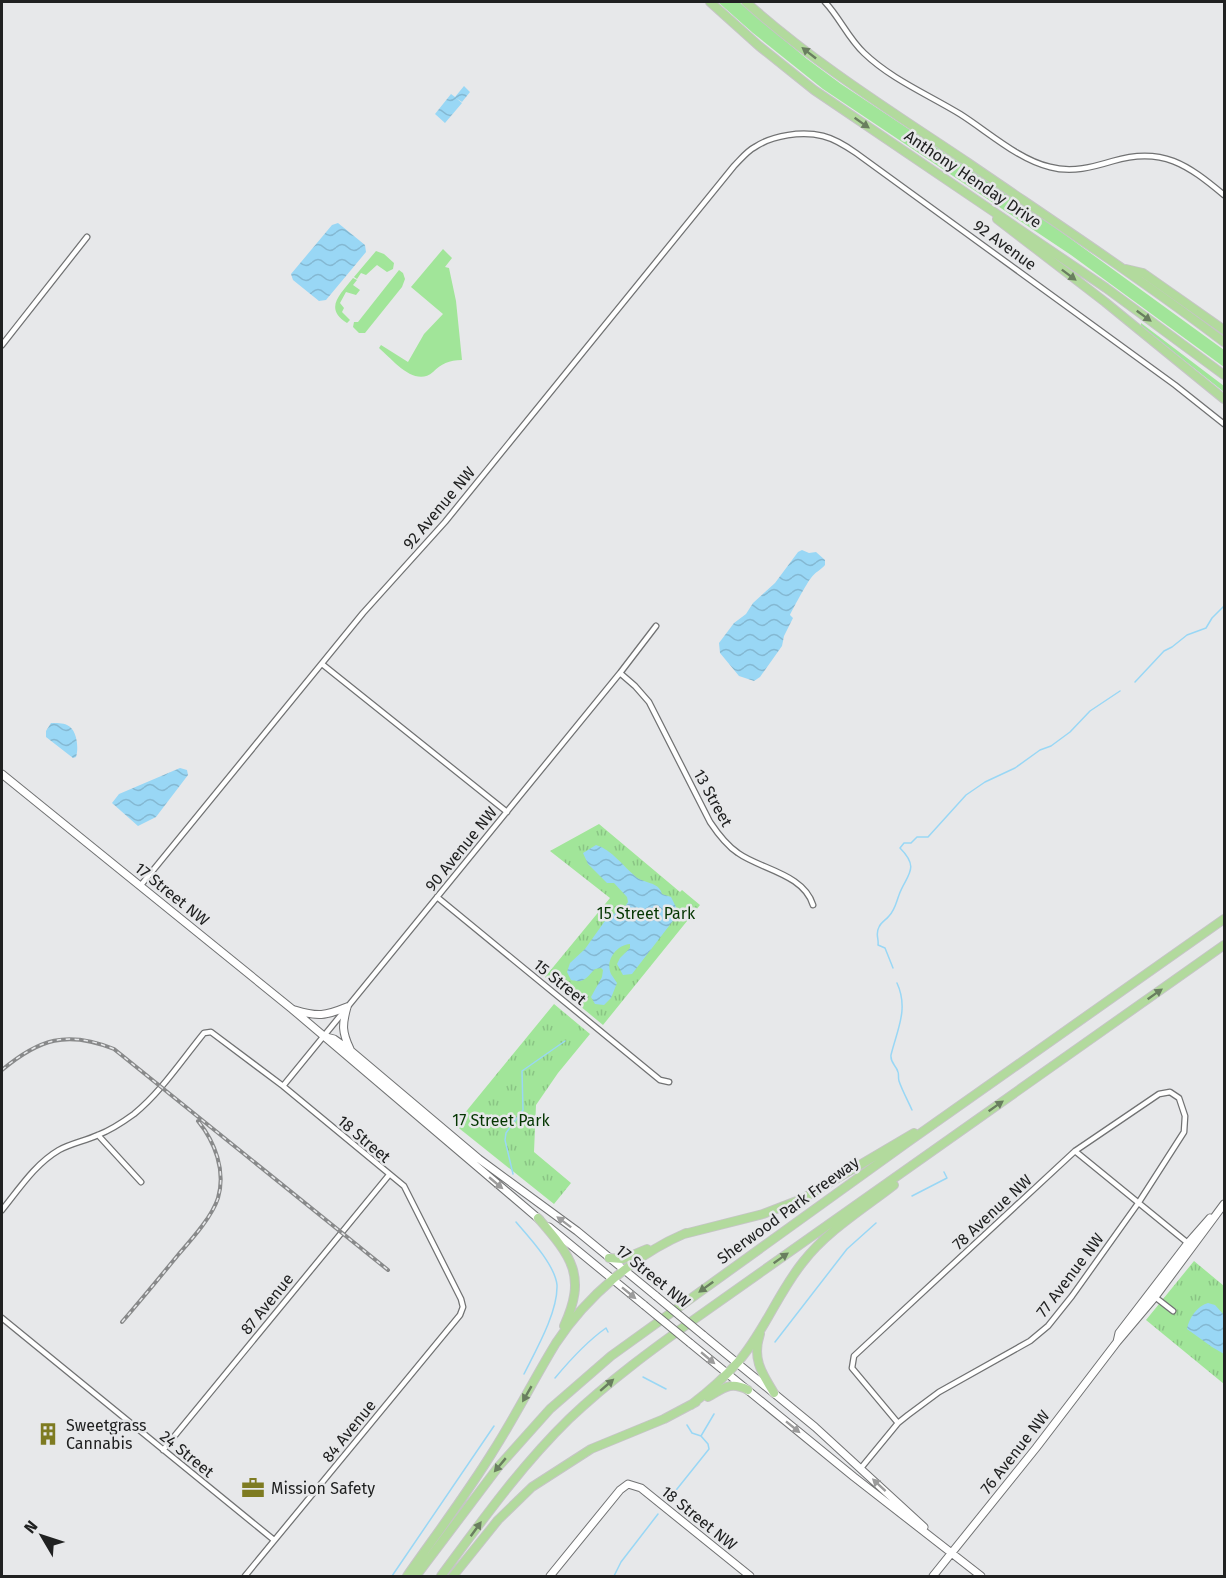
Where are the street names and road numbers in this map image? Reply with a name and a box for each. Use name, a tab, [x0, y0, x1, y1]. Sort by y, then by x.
street label: Anthony Henday Drive	[901, 126, 1045, 232]
street label: 92 Avenue	[970, 216, 1040, 274]
street label: 92 Avenue NW	[399, 463, 479, 553]
street label: 13 Street	[690, 766, 737, 830]
street label: 90 Avenue NW	[421, 803, 501, 895]
street label: 17 Street NW	[131, 858, 213, 930]
street label: 15 Street	[530, 955, 590, 1009]
street label: 18 Street	[334, 1111, 395, 1167]
street label: Sherwood Park Freeway	[713, 1152, 863, 1268]
street label: 78 Avenue NW	[948, 1170, 1036, 1254]
street label: 77 Avenue NW	[1032, 1229, 1108, 1321]
street label: 17 Street NW	[612, 1240, 694, 1312]
street label: 87 Avenue	[237, 1270, 297, 1338]
street label: 84 Avenue	[318, 1396, 380, 1466]
street label: 76 Avenue NW	[976, 1406, 1054, 1498]
street label: 24 Street	[156, 1427, 218, 1482]
street label: 18 Street NW	[657, 1482, 741, 1554]

